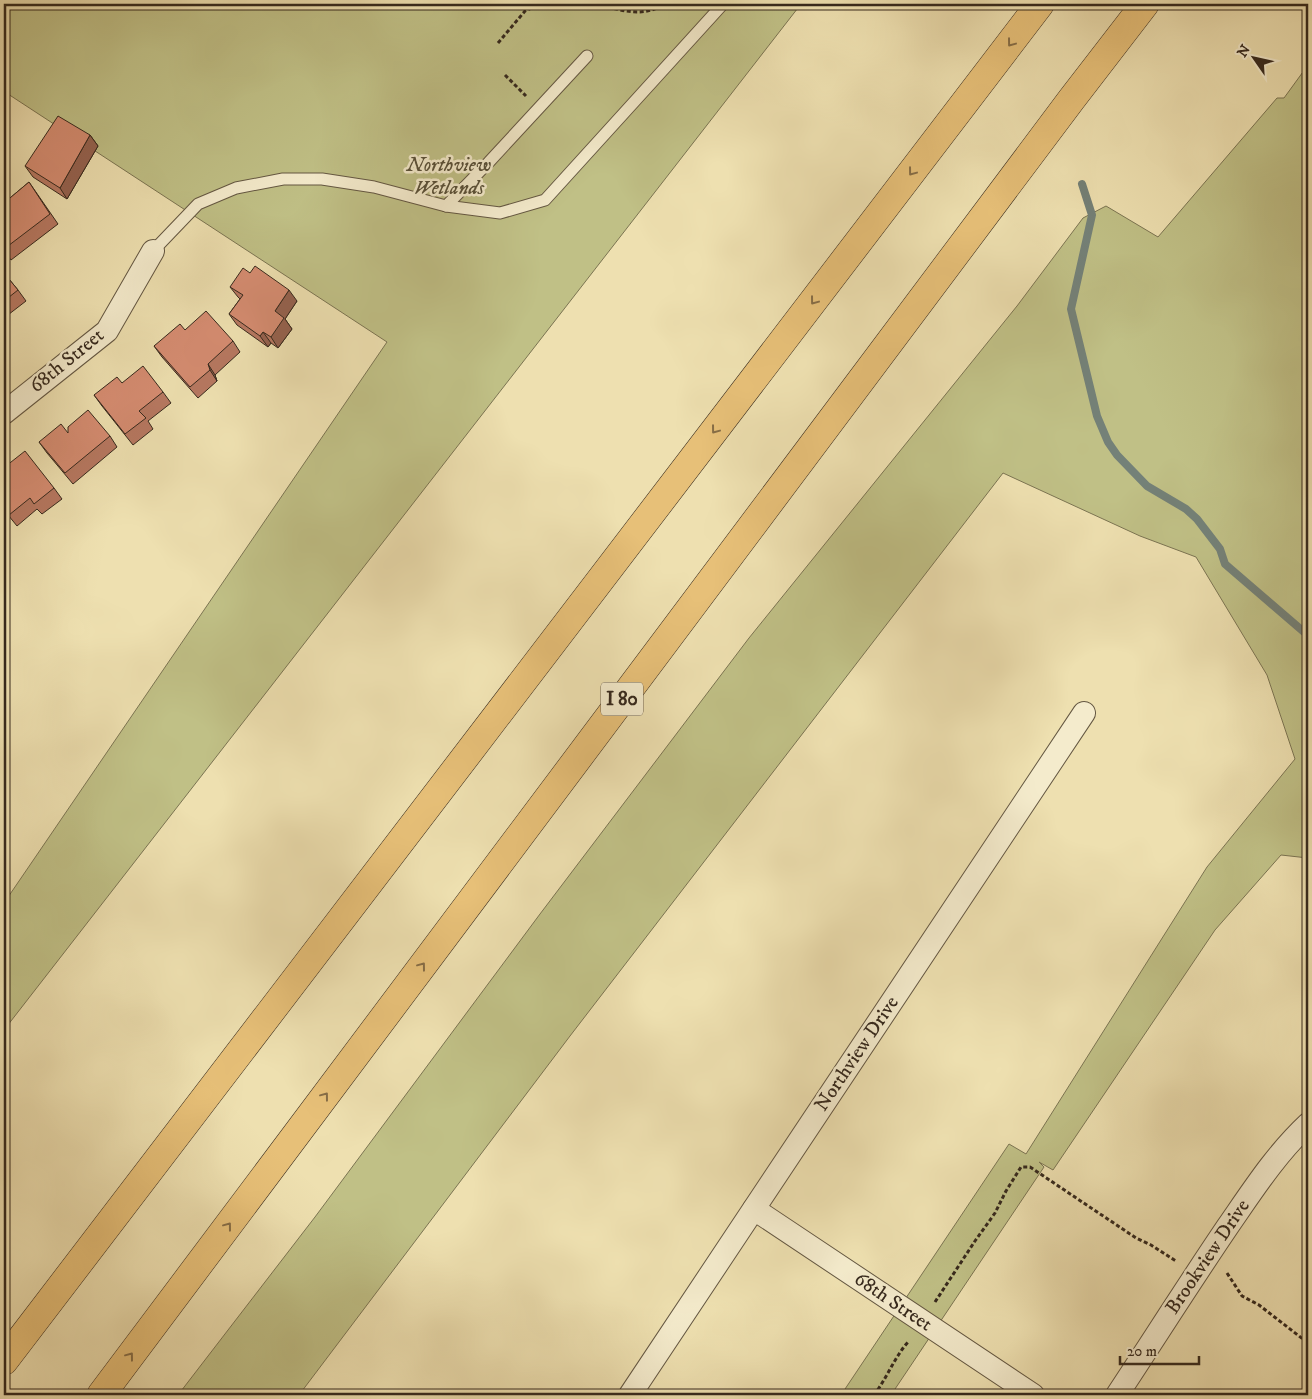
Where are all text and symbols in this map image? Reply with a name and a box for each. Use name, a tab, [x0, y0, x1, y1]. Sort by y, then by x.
north arrow	[1230, 32, 1280, 82]
one-way arrow	[1008, 37, 1017, 47]
text: N	[1233, 41, 1255, 61]
park label: Northview Wetlands	[406, 153, 491, 201]
one-way arrow	[910, 166, 918, 175]
one-way arrow	[811, 295, 819, 304]
street label: 68th Street	[25, 323, 109, 399]
one-way arrow	[712, 424, 721, 434]
road number: I 80	[601, 682, 643, 716]
one-way arrow	[417, 963, 425, 972]
street label: Northview Drive	[809, 992, 905, 1116]
one-way arrow	[319, 1092, 328, 1102]
street label: Brookview Drive	[1160, 1195, 1256, 1319]
one-way arrow	[222, 1223, 230, 1232]
street label: 68th Street	[849, 1267, 937, 1337]
scale bar	[1120, 1334, 1198, 1366]
text: 20 m	[1127, 1342, 1157, 1361]
one-way arrow	[124, 1352, 133, 1362]

